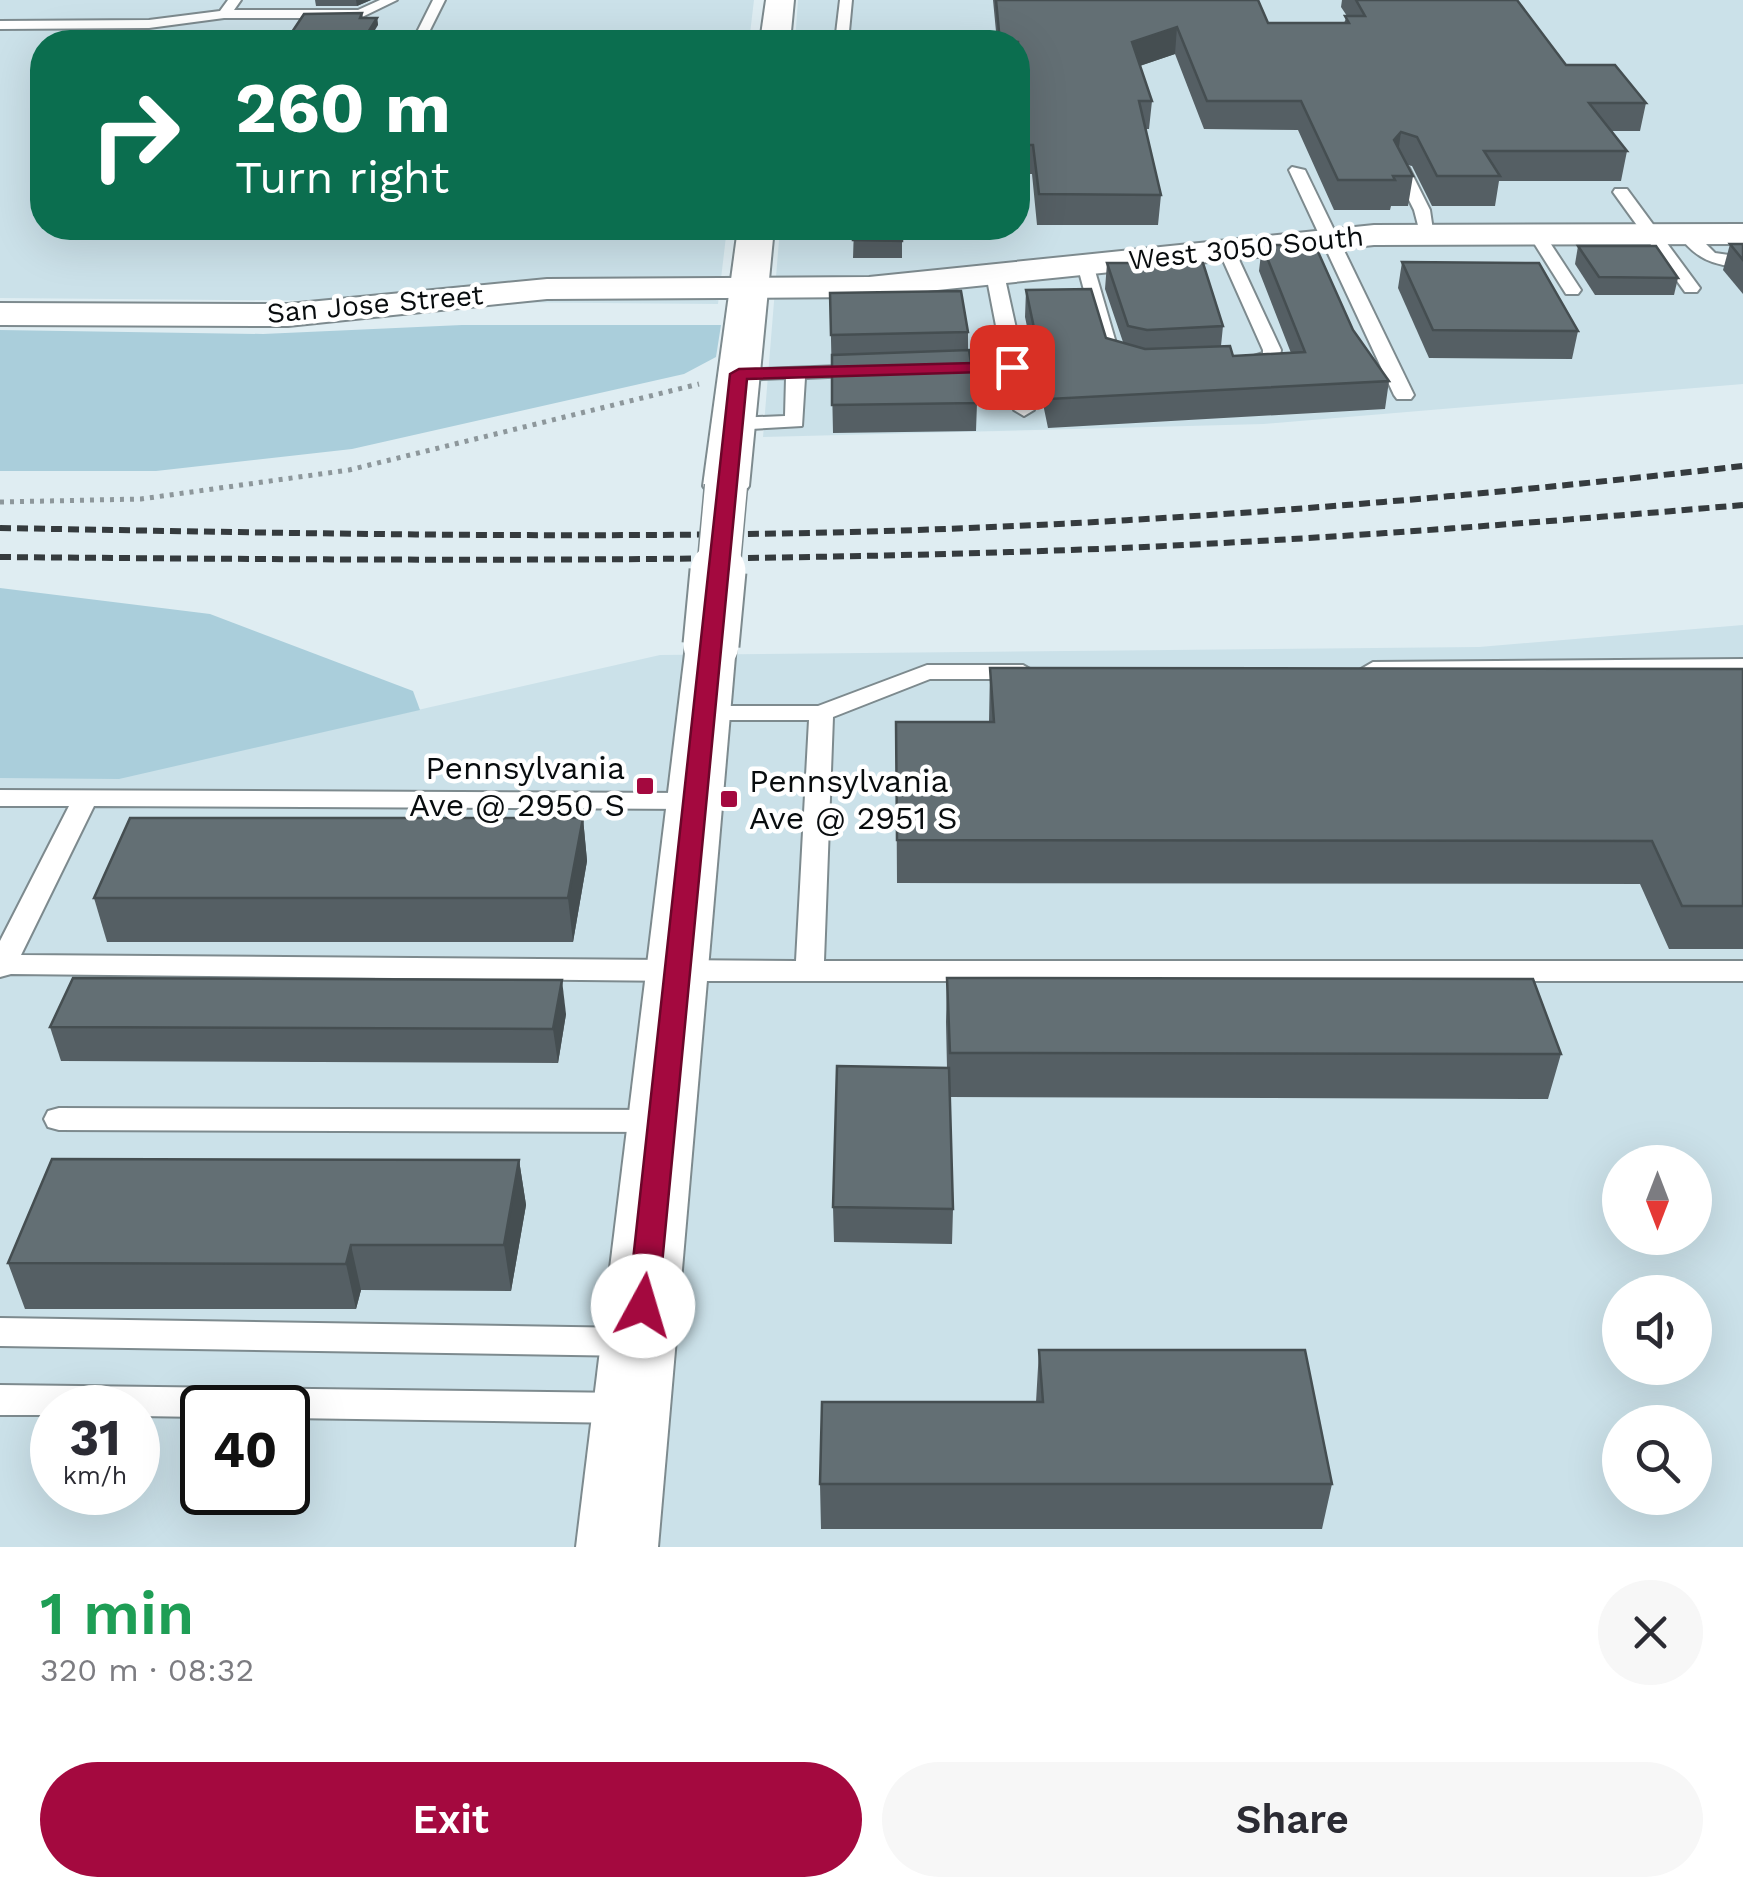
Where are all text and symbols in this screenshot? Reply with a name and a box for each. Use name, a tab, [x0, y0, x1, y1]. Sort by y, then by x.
text: 260 m	[235, 67, 451, 149]
icon: right	[70, 70, 200, 200]
text: Turn right	[235, 151, 449, 204]
street label: West 3050 South	[1127, 219, 1365, 277]
street label: San Jose Street	[266, 278, 485, 330]
pin	[970, 325, 1055, 410]
icon: arrive	[985, 340, 1040, 395]
place label: Pennsylvania Ave @ 2950 S	[409, 749, 625, 824]
place label: Pennsylvania Ave @ 2951 S	[749, 762, 958, 837]
marker: Pennsylvania Ave @ 2950 S	[634, 775, 656, 797]
marker: Pennsylvania Ave @ 2951 S	[718, 788, 740, 810]
north arrow	[1602, 1145, 1712, 1255]
map controls	[1602, 1145, 1712, 1515]
position arrow	[591, 1254, 695, 1358]
button: sound	[1602, 1275, 1712, 1385]
speed limit sign: 40	[180, 1385, 310, 1515]
button: search	[1602, 1405, 1712, 1515]
text: 31	[69, 1408, 121, 1467]
text: km/h	[63, 1461, 127, 1490]
text: 1 min	[40, 1578, 194, 1649]
button: close	[1598, 1580, 1703, 1685]
text: 320 m · 08:32	[40, 1651, 254, 1689]
button: Exit	[40, 1762, 862, 1877]
button: Share	[882, 1762, 1703, 1877]

